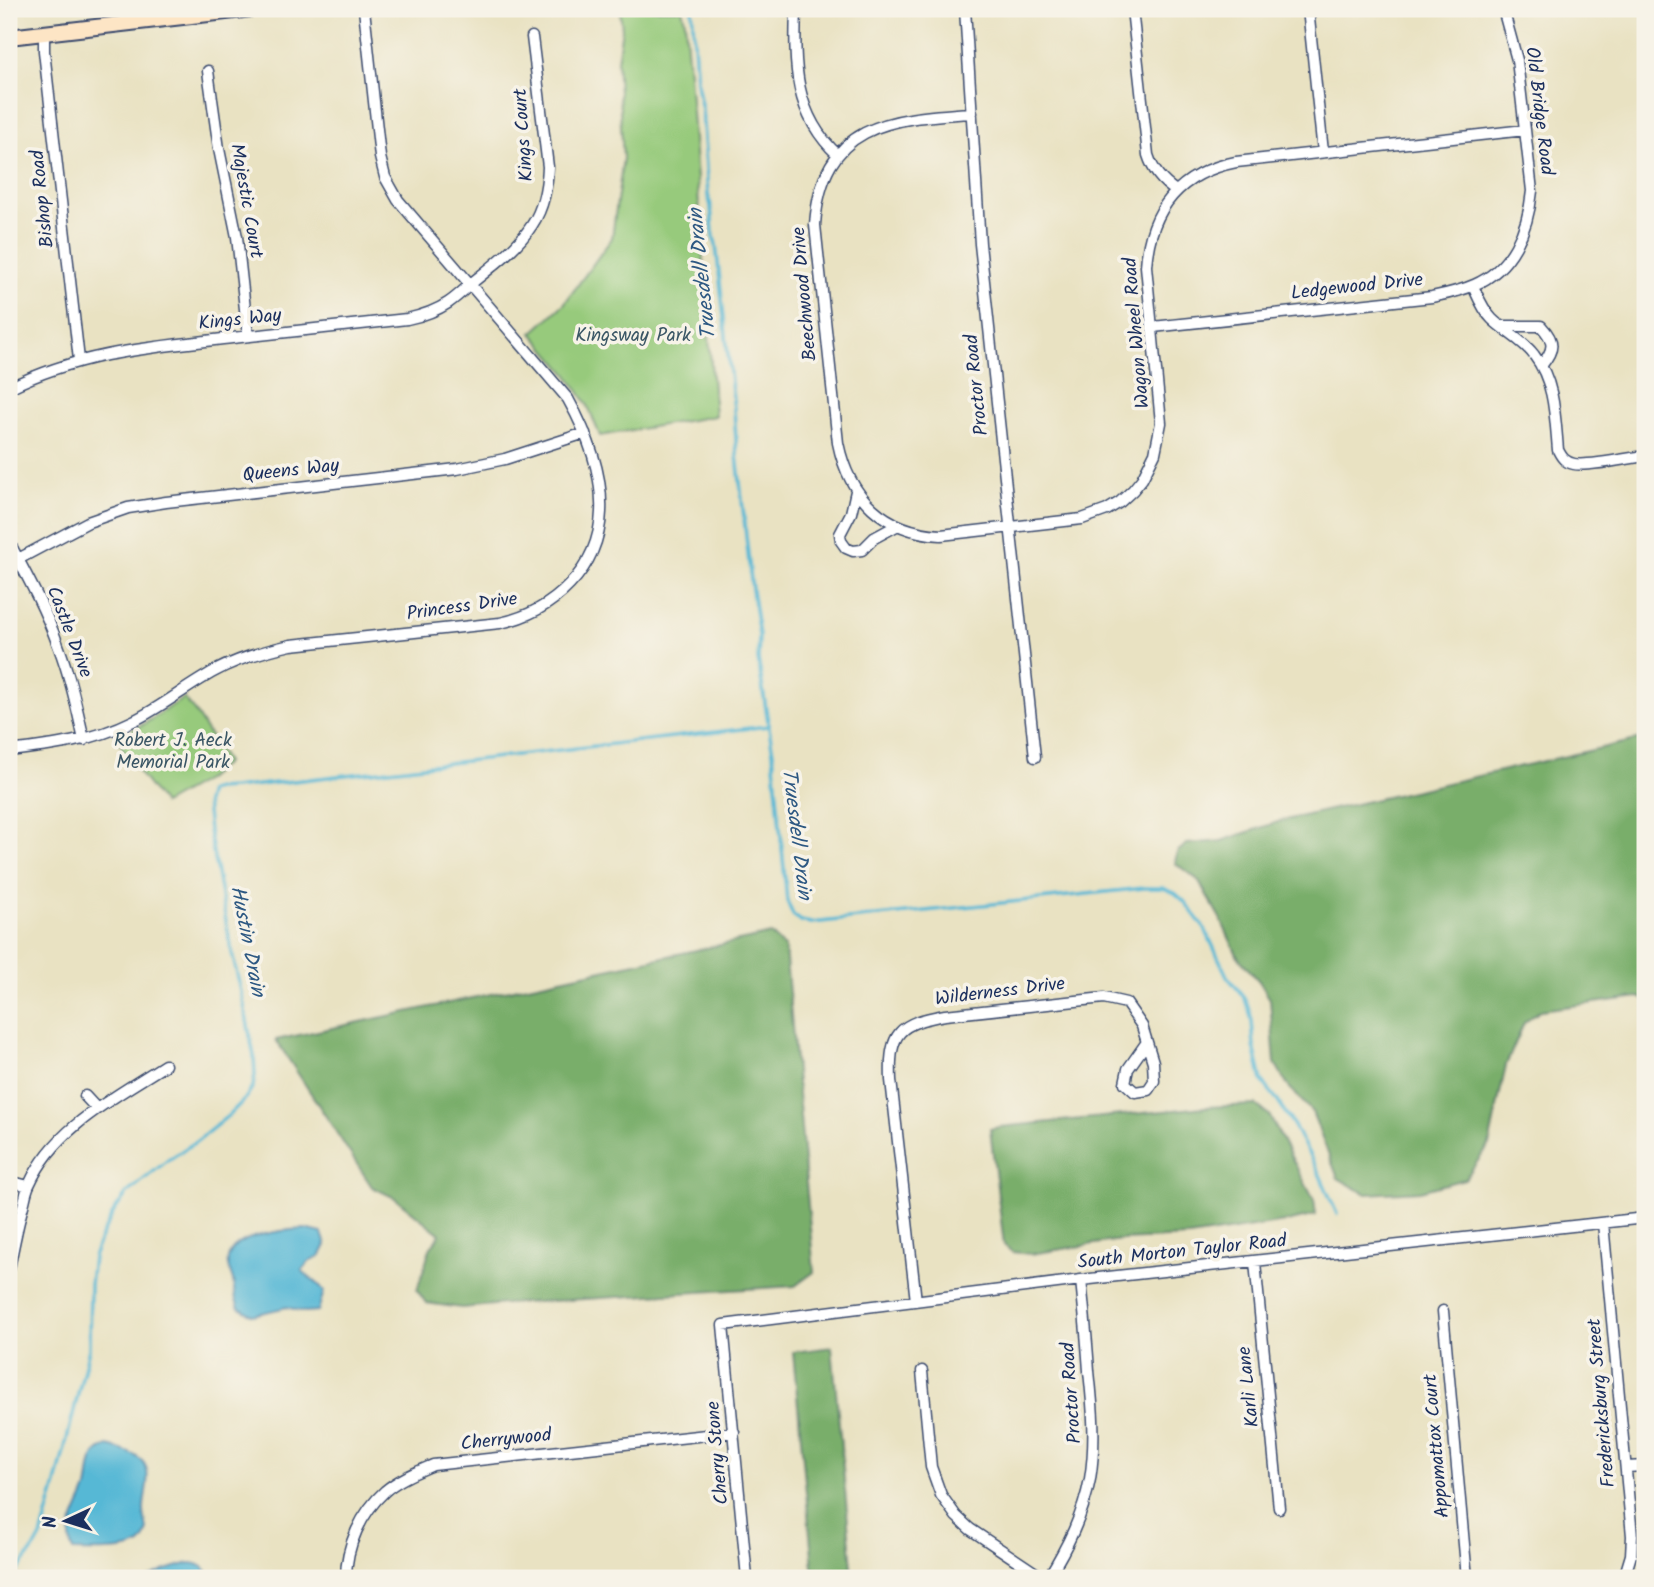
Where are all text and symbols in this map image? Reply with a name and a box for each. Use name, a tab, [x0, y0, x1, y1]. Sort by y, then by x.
street label: Old Bridge Road	[1516, 45, 1562, 177]
street label: Kings Court	[506, 87, 542, 183]
street label: Majestic Court	[221, 141, 271, 261]
street label: Bishop Road	[23, 148, 63, 249]
water label: Truesdell Drain	[680, 205, 726, 341]
street label: Beechwood Drive	[784, 225, 826, 362]
street label: Wagon Wheel Road	[1115, 256, 1159, 410]
street label: Ledgewood Drive	[1289, 265, 1425, 309]
street label: Kings Way	[197, 301, 284, 339]
park label: Kingsway Park	[575, 321, 691, 351]
street label: Proctor Road	[957, 332, 997, 437]
street label: Queens Way	[241, 451, 342, 491]
street label: Castle Drive	[38, 582, 100, 683]
street label: Princess Drive	[405, 584, 520, 630]
park label: Robert J. Aeck Memorial Park	[114, 726, 232, 778]
water label: Truesdell Drain	[772, 767, 821, 903]
water label: Hustin Drain	[220, 883, 274, 1001]
street label: Wilderness Drive	[933, 969, 1067, 1015]
street label: South Morton Taylor Road	[1076, 1226, 1288, 1278]
street label: Fredericksburg Street	[1580, 1317, 1624, 1489]
street label: Proctor Road	[1053, 1341, 1091, 1445]
street label: Karli Lane	[1230, 1345, 1268, 1429]
street label: Appomattox Court	[1416, 1372, 1458, 1519]
street label: Cherry Stone	[698, 1399, 737, 1506]
street label: Cherrywood	[459, 1420, 553, 1460]
north arrow	[32, 1486, 102, 1556]
text: N	[36, 1515, 66, 1529]

